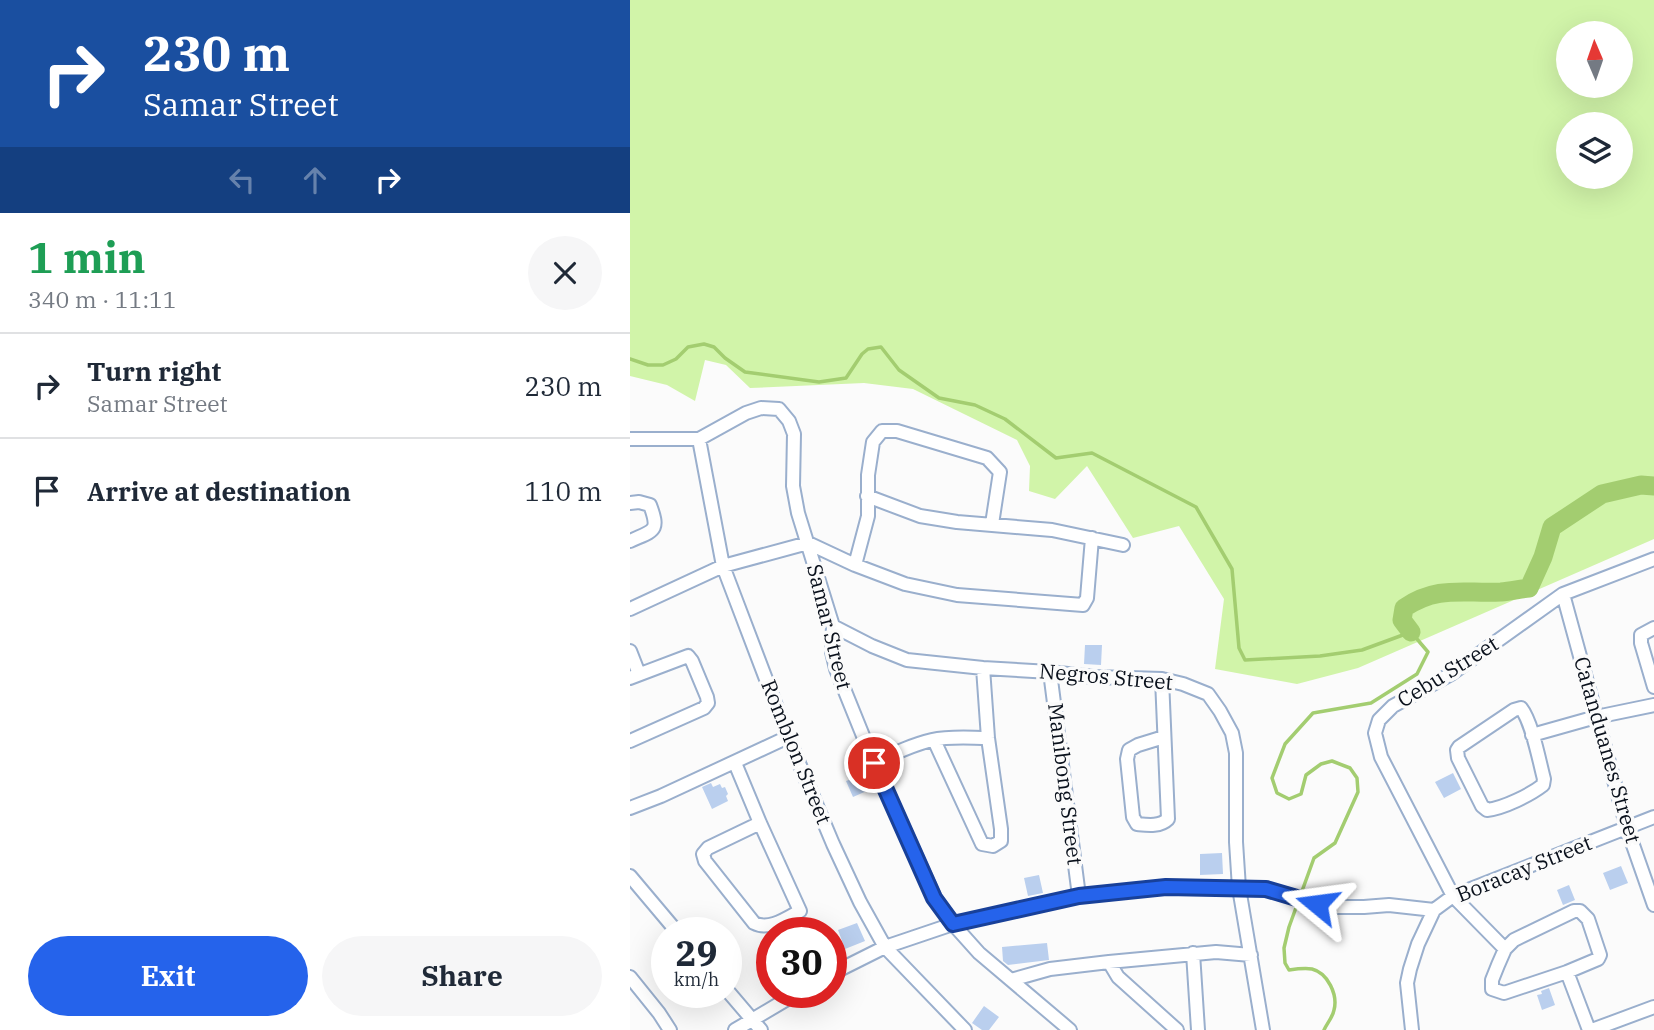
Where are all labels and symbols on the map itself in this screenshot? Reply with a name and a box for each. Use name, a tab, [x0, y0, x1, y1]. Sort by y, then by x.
north arrow	[1556, 21, 1633, 98]
street label: Samar Street	[801, 561, 859, 692]
street label: Cebu Street	[1392, 629, 1503, 713]
street label: Catanduanes Street	[1568, 653, 1648, 846]
street label: Negros Street	[1038, 656, 1174, 696]
street label: Romblon Street	[755, 675, 839, 828]
street label: Manibong Street	[1042, 701, 1090, 867]
pin	[844, 733, 904, 793]
street label: Boracay Street	[1452, 828, 1596, 908]
position arrow	[1280, 867, 1354, 941]
speed limit sign: 30	[756, 917, 847, 1008]

